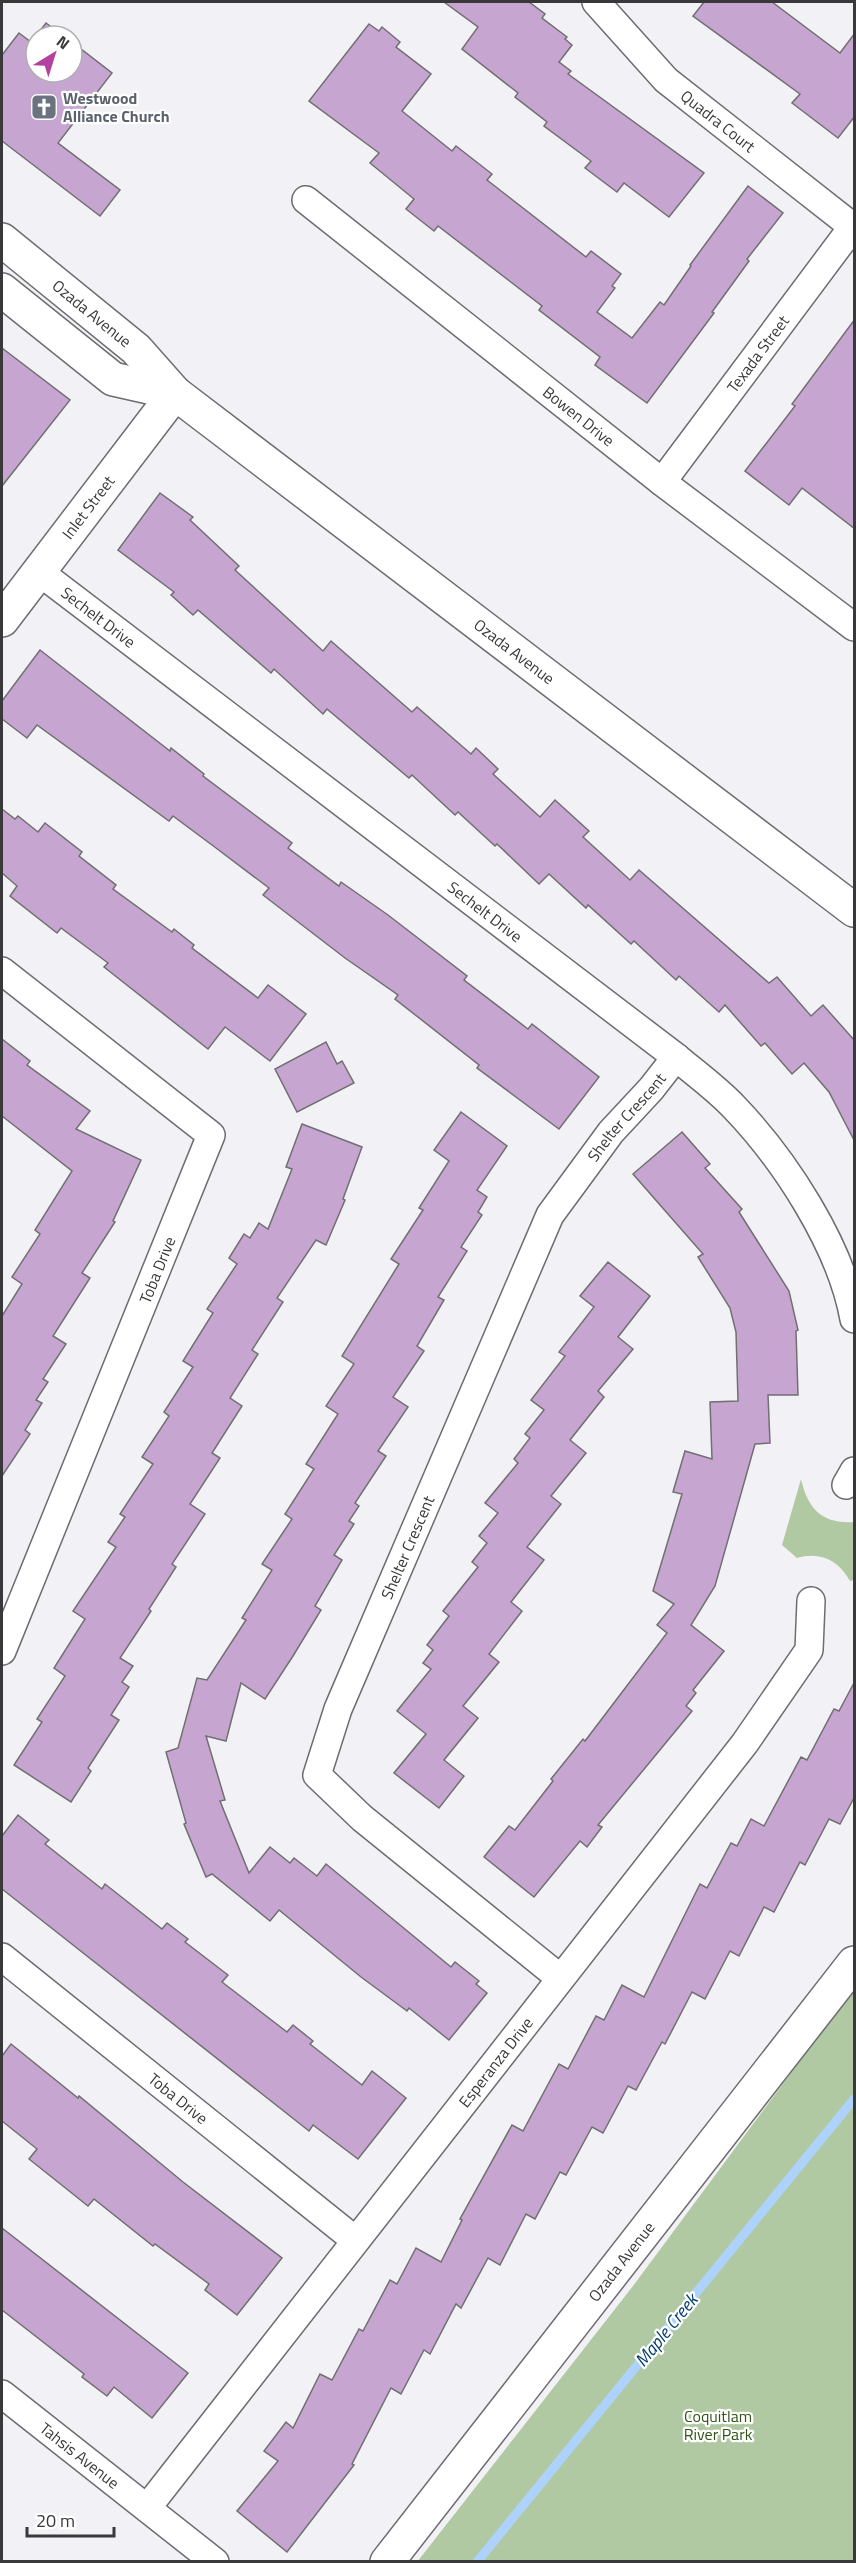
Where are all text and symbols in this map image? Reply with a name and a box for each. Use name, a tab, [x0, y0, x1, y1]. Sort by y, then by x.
north arrow	[24, 24, 84, 84]
text: N	[51, 29, 75, 55]
street label: Quadra Court	[676, 84, 761, 158]
place label: Westwood Alliance Church	[63, 86, 170, 128]
church icon: Westwood Alliance Church	[29, 92, 59, 122]
street label: Ozada Avenue	[47, 274, 137, 353]
street label: Texada Street	[721, 310, 795, 398]
street label: Bowen Drive	[538, 380, 620, 452]
street label: Inlet Street	[56, 470, 120, 544]
street label: Sechelt Drive	[56, 581, 141, 653]
street label: Ozada Avenue	[469, 613, 560, 690]
street label: Sechelt Drive	[443, 875, 527, 948]
street label: Shelter Crescent	[581, 1067, 672, 1166]
street label: Toba Drive	[133, 1233, 181, 1307]
street label: Shelter Crescent	[375, 1491, 440, 1603]
street label: Esperanza Drive	[453, 2012, 539, 2112]
street label: Toba Drive	[143, 2067, 213, 2130]
street label: Ozada Avenue	[582, 2216, 660, 2307]
water label: Maple Creek	[628, 2286, 705, 2372]
park label: Coquitlam River Park	[684, 2404, 753, 2446]
street label: Tahsis Avenue	[35, 2416, 125, 2494]
scale bar	[27, 2500, 114, 2538]
text: 20 m	[36, 2507, 75, 2534]

